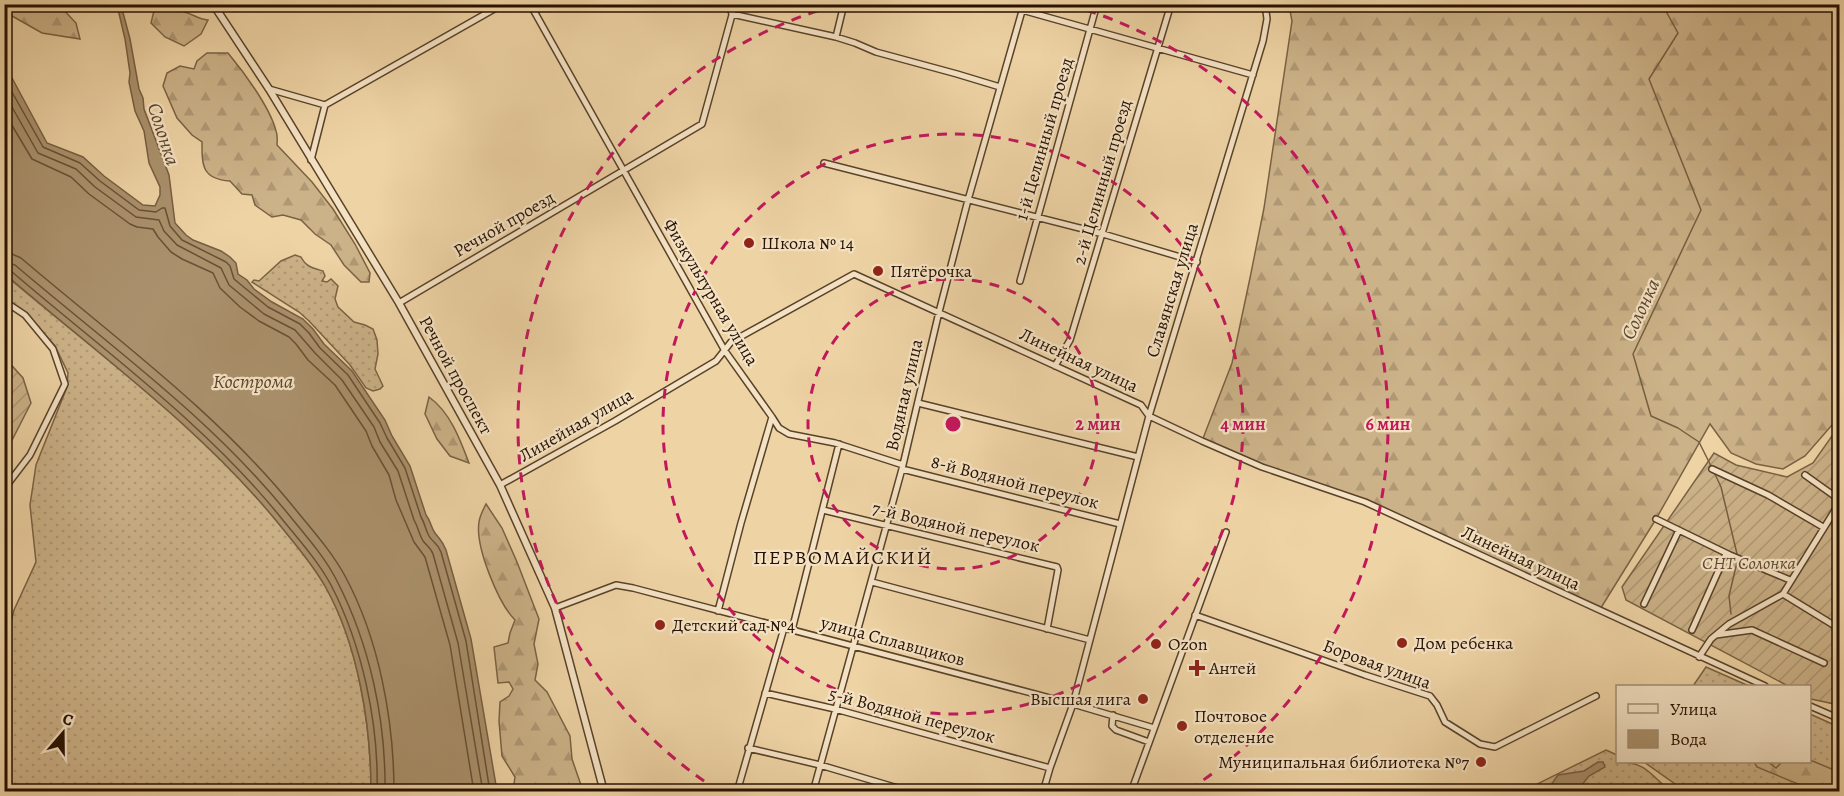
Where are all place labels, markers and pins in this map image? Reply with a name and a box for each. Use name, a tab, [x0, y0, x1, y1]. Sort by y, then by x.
place label: Школа № 14	[761, 231, 854, 255]
marker: Школа № 14	[742, 236, 756, 250]
place label: Пятёрочка	[890, 259, 973, 283]
marker: Пятёрочка	[871, 264, 885, 278]
centre of rings	[943, 414, 963, 434]
place label: Детский сад №4	[672, 613, 795, 637]
marker: Детский сад №4	[653, 618, 667, 632]
place label: Дом ребенка	[1414, 631, 1514, 655]
place label: Ozon	[1168, 632, 1208, 656]
marker: Дом ребенка	[1395, 636, 1409, 650]
marker: Ozon	[1149, 637, 1163, 651]
place label: Антей	[1208, 656, 1256, 680]
marker: Антей	[1190, 661, 1204, 675]
place label: Высшая лига	[1030, 687, 1132, 711]
marker: Высшая лига	[1136, 692, 1150, 706]
place label: Почтовое отделение	[1194, 704, 1275, 749]
marker: Почтовое отделение	[1175, 719, 1189, 733]
place label: Муниципальная библиотека №7	[1218, 750, 1469, 774]
marker: Муниципальная библиотека №7	[1474, 755, 1488, 769]

